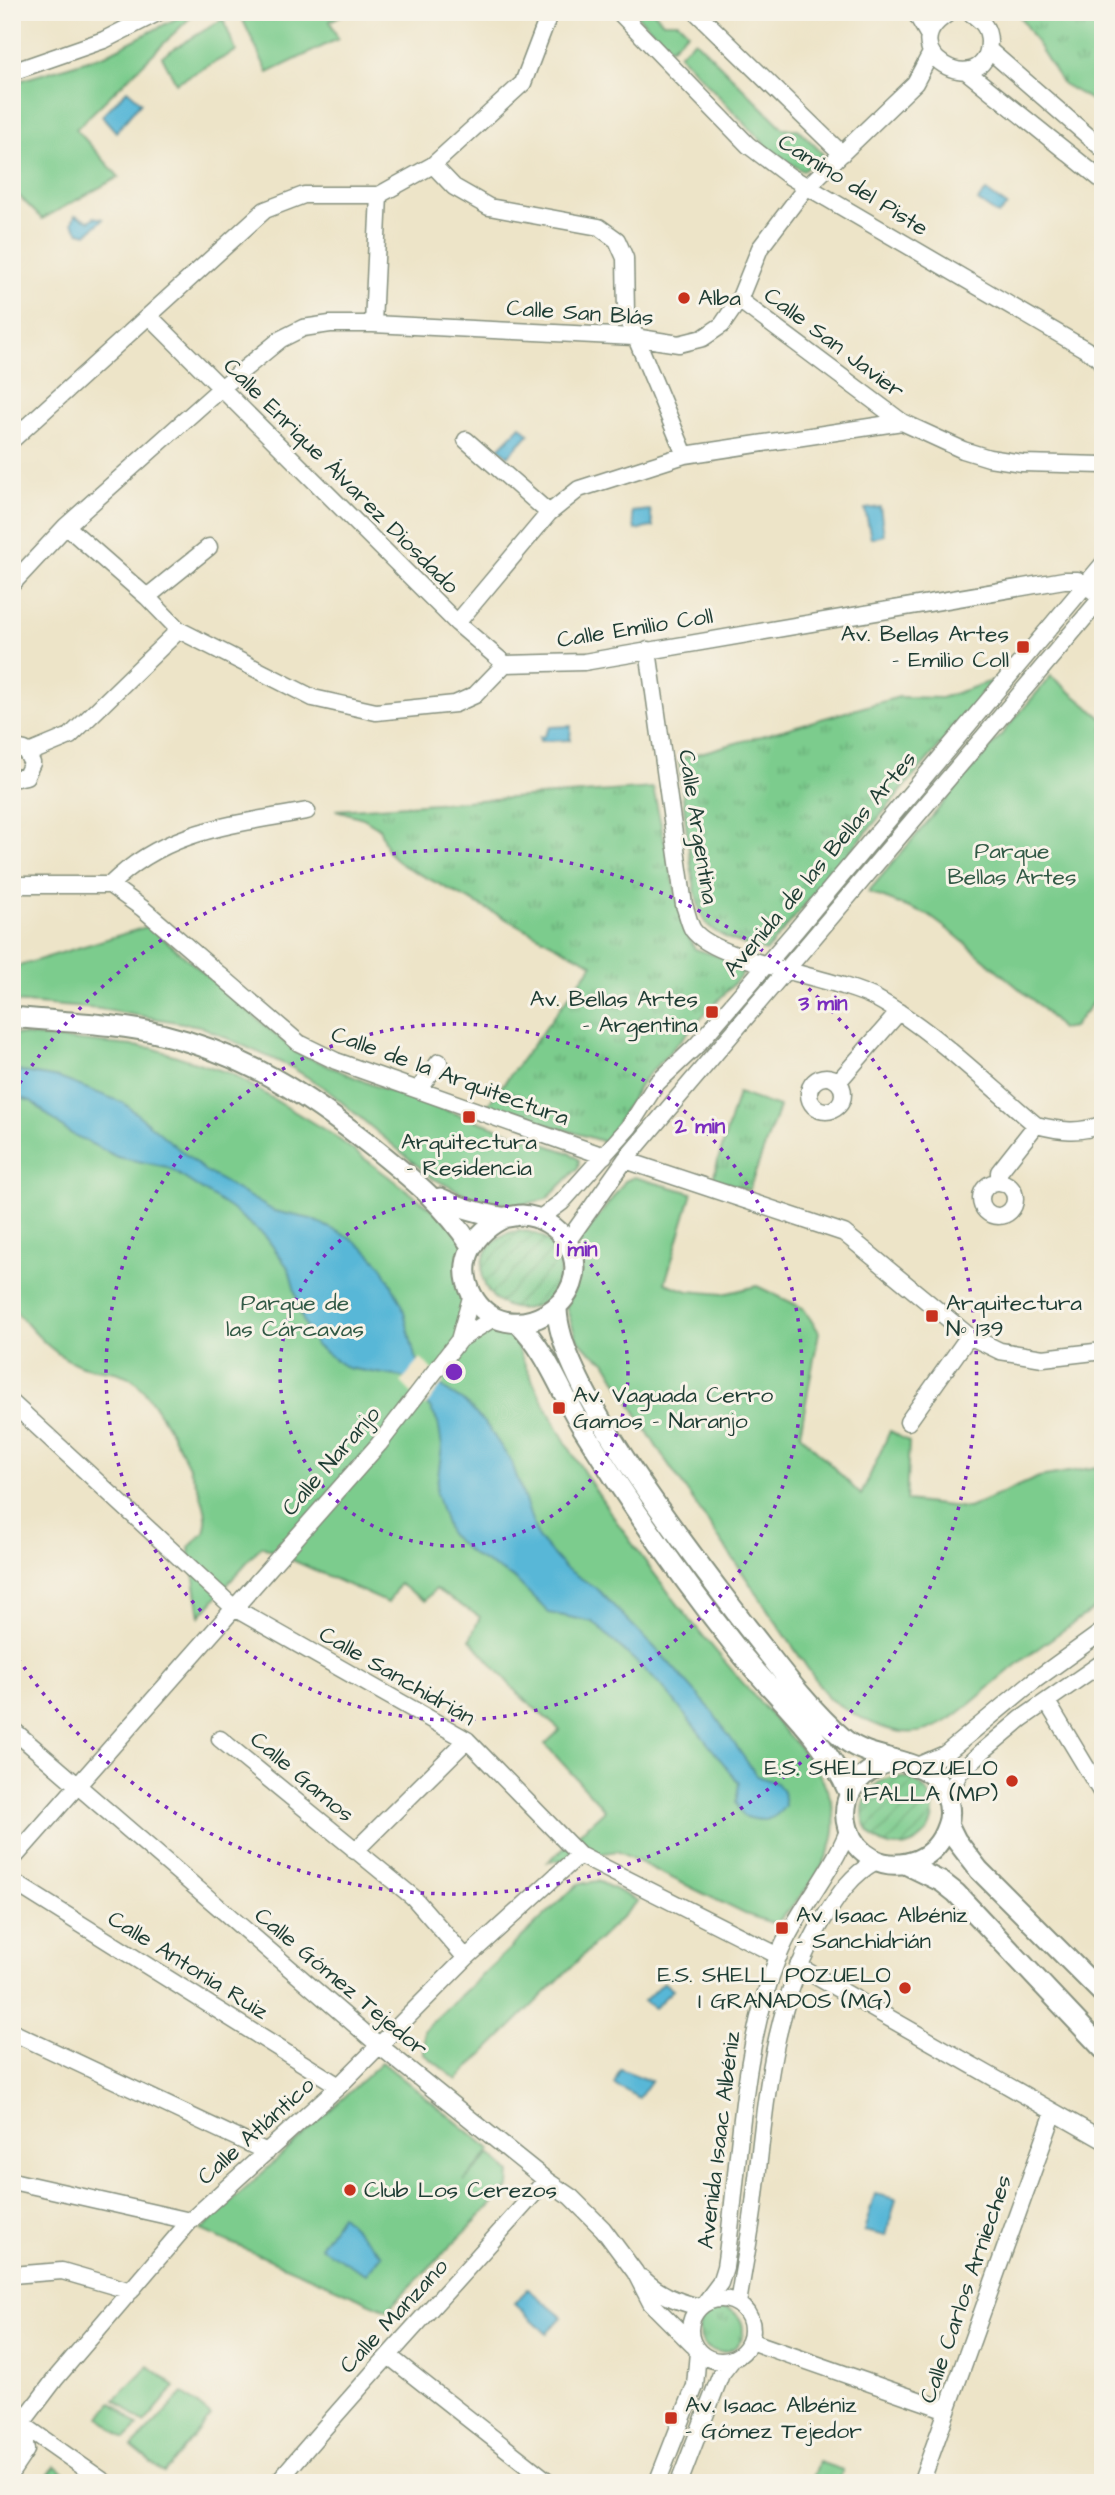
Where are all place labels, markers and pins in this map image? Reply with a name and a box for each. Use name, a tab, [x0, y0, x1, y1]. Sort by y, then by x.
place label: Alba	[698, 282, 741, 314]
marker: Alba	[676, 290, 692, 306]
place label: Av. Bellas Artes - Emilio Coll	[841, 618, 1009, 676]
marker: Av. Bellas Artes - Emilio Coll	[1015, 639, 1031, 655]
place label: Av. Bellas Artes - Argentina	[530, 983, 698, 1042]
marker: Av. Bellas Artes - Argentina	[704, 1004, 720, 1020]
marker: Arquitectura - Residencia	[461, 1109, 477, 1125]
place label: Arquitectura - Residencia	[401, 1126, 537, 1184]
place label: Arquitectura Nº 139	[946, 1287, 1082, 1345]
marker: Arquitectura Nº 139	[924, 1308, 940, 1324]
centre of rings	[442, 1360, 466, 1384]
place label: Av. Vaguada Cerro Gamos - Naranjo	[573, 1379, 773, 1437]
marker: Av. Vaguada Cerro Gamos - Naranjo	[551, 1400, 567, 1416]
place label: E.S. SHELL POZUELO II FALLA (MP)	[765, 1752, 998, 1810]
marker: E.S. SHELL POZUELO II FALLA (MP)	[1004, 1773, 1020, 1789]
place label: Av. Isaac Albéniz - Sanchidrián	[796, 1899, 968, 1957]
marker: Av. Isaac Albéniz - Sanchidrián	[774, 1920, 790, 1936]
place label: E.S. SHELL POZUELO I GRANADOS (MG)	[658, 1959, 891, 2017]
marker: E.S. SHELL POZUELO I GRANADOS (MG)	[897, 1980, 913, 1996]
place label: Club Los Cerezos	[364, 2174, 557, 2206]
marker: Club Los Cerezos	[342, 2182, 358, 2198]
place label: Av. Isaac Albéniz - Gómez Tejedor	[685, 2389, 862, 2447]
marker: Av. Isaac Albéniz - Gómez Tejedor	[663, 2410, 679, 2426]

